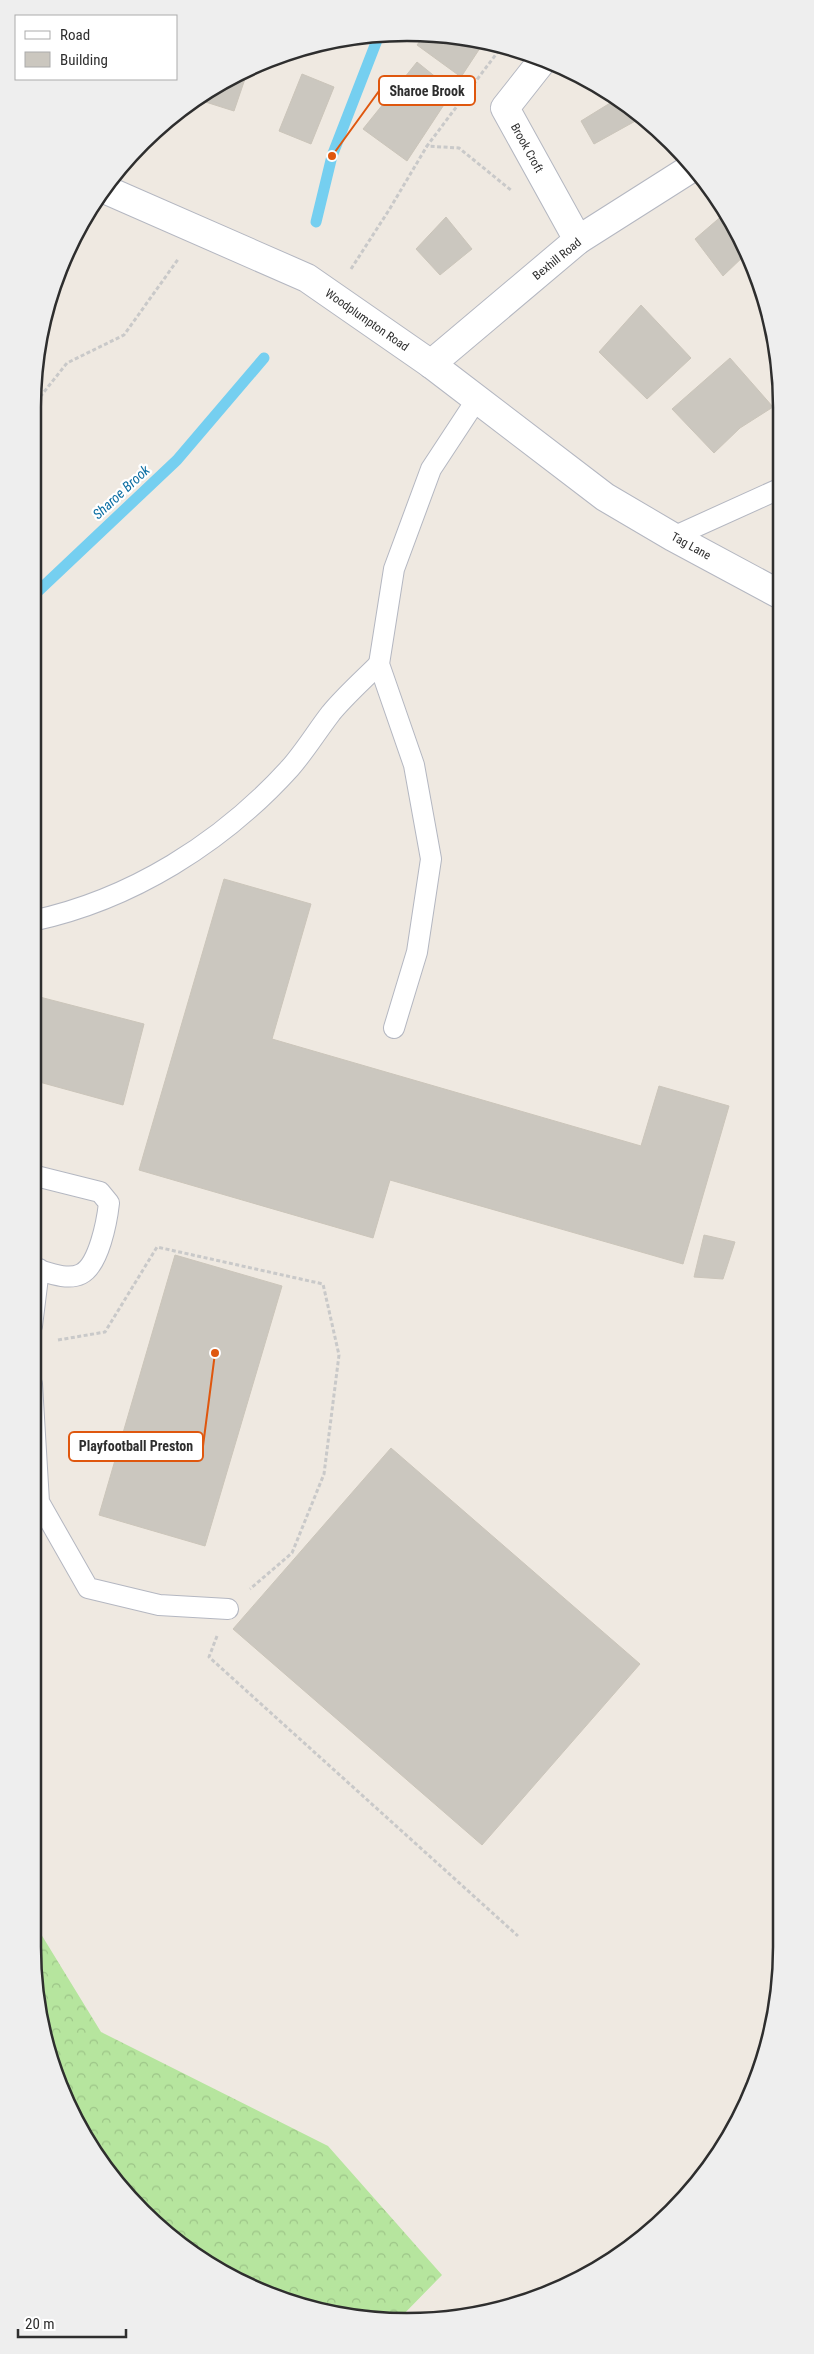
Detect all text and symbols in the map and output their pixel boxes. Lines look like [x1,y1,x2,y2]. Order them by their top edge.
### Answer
legend [15,15,178,80]
text: Road [60,26,90,44]
text: Building [60,51,108,69]
callout: Sharoe Brook [379,76,475,105]
text: Sharoe Brook [389,83,465,99]
street label: Brook Croft [508,121,546,175]
street label: Bexhill Road [530,235,584,283]
street label: Woodplumpton Road [323,286,411,354]
water label: Sharoe Brook [89,461,153,522]
street label: Tag Lane [669,529,713,563]
callout: Playfootball Preston [69,1432,203,1461]
text: Playfootball Preston [79,1438,193,1454]
scale bar [18,2306,125,2338]
text: 20 m [25,2315,55,2333]

